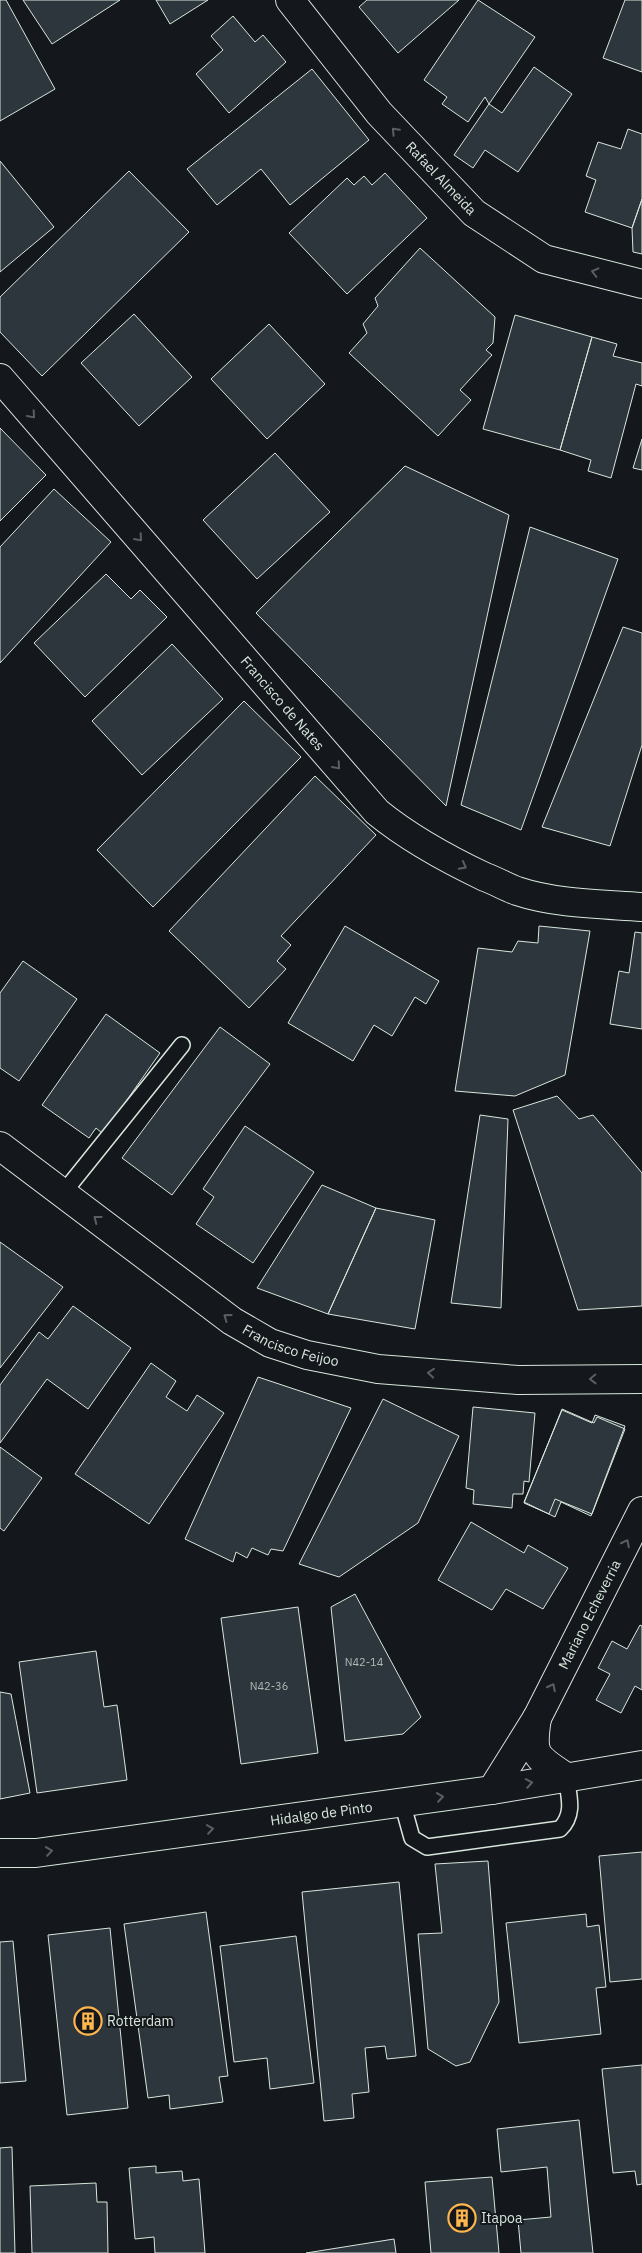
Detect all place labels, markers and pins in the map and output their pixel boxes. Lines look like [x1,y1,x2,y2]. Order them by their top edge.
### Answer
building icon: Rotterdam [73,2006,103,2036]
place label: Rotterdam [107,2012,174,2030]
building icon: Itapoa [447,2203,477,2233]
place label: Itapoa [481,2209,523,2227]

